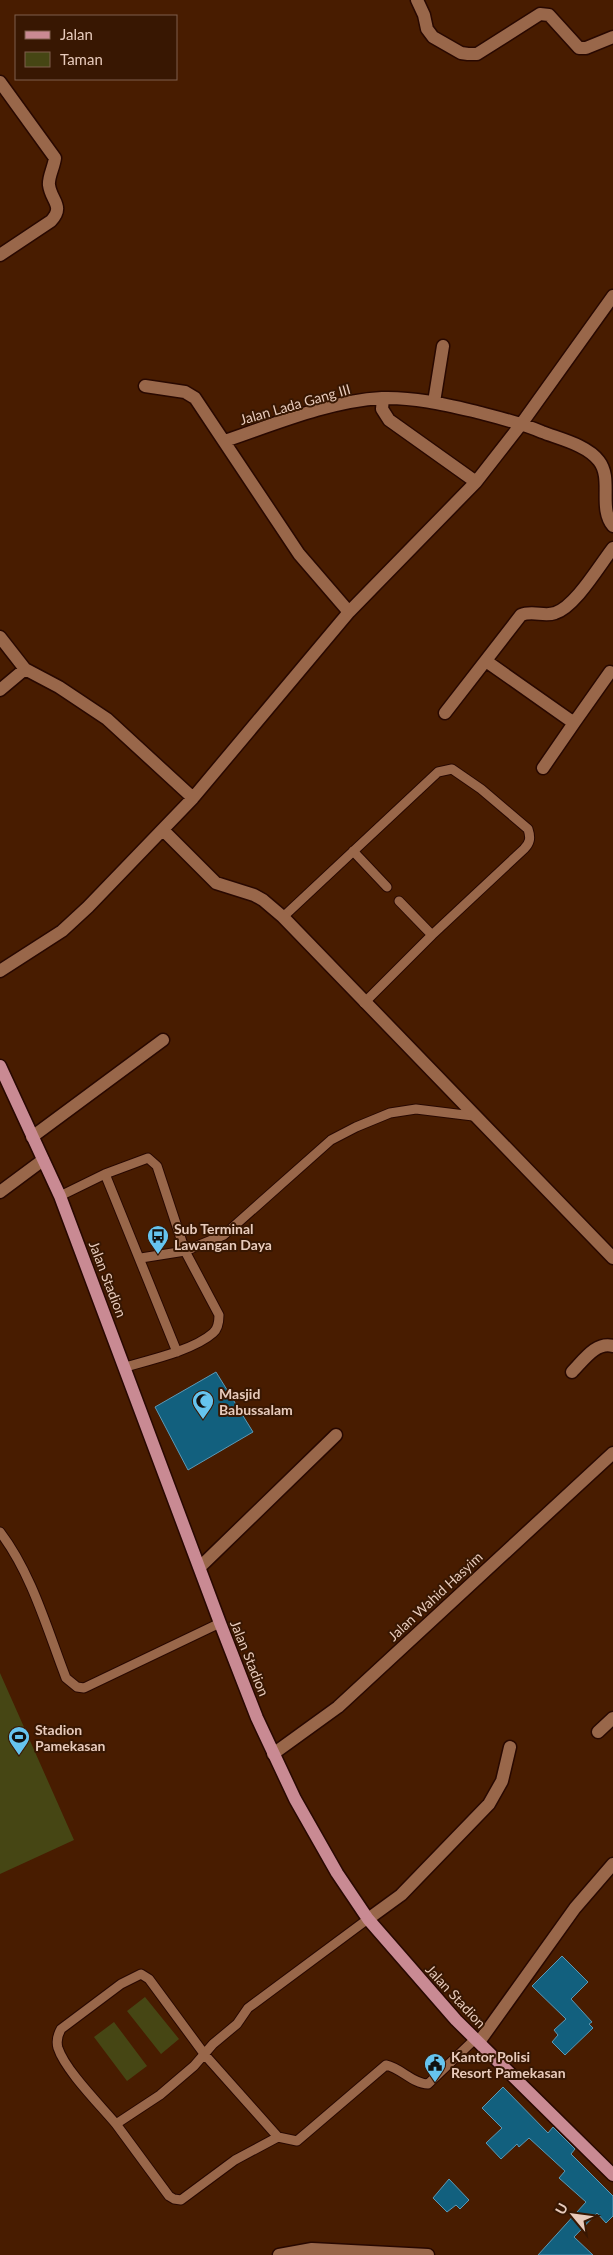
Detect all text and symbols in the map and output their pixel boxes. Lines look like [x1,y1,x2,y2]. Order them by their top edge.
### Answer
legend [15,15,178,80]
text: Jalan [60,25,93,43]
text: Taman [60,50,103,68]
street label: Jalan Lada Gang III [238,380,352,428]
place label: Sub Terminal Lawangan Daya [174,1220,272,1253]
bus stop icon: Sub Terminal Lawangan Daya [146,1224,170,1255]
street label: Jalan Stadion [86,1238,130,1320]
place label: Masjid Babussalam [219,1385,293,1418]
mosque icon: Masjid Babussalam [191,1389,215,1420]
street label: Jalan Wahid Hasyim [384,1548,486,1644]
street label: Jalan Stadion [227,1618,273,1698]
place label: Stadion Pamekasan [35,1721,106,1754]
sports icon: Stadion Pamekasan [7,1725,31,1756]
street label: Jalan Stadion [422,1961,490,2031]
place label: Kantor Polisi Resort Pamekasan [451,2048,566,2081]
public building icon: Kantor Polisi Resort Pamekasan [423,2052,447,2083]
north arrow [548,2190,598,2240]
text: U [551,2200,571,2217]

